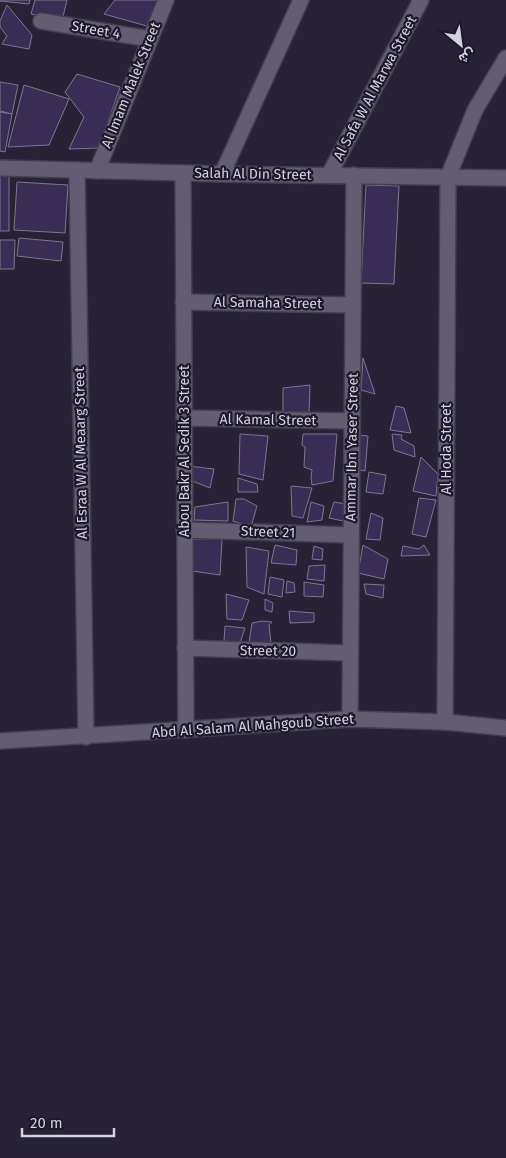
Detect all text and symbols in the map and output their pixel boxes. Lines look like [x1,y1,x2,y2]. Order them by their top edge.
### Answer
street label: Al Safa W Al Marwa Street [330,12,421,163]
street label: Street 4 [70,17,122,43]
street label: Al Imam Malek Street [98,19,164,150]
north arrow [436,20,486,70]
text: ش [455,44,479,68]
street label: Salah Al Din Street [194,164,313,184]
street label: Al Samaha Street [214,294,323,312]
street label: Abou Bakr Al Sedik 3 Street [176,364,193,537]
street label: Al Esraa W Al Meaarg Street [71,366,91,539]
street label: Ammar Ibn Yaser Street [342,372,362,521]
street label: Al Hoda Street [438,402,455,495]
street label: Al Kamal Street [219,411,318,429]
street label: Street 21 [241,523,295,541]
street label: Street 20 [240,642,297,660]
street label: Abd Al Salam Al Mahgoub Street [151,710,356,742]
scale bar [22,1106,115,1138]
text: 20 m [30,1114,63,1132]

